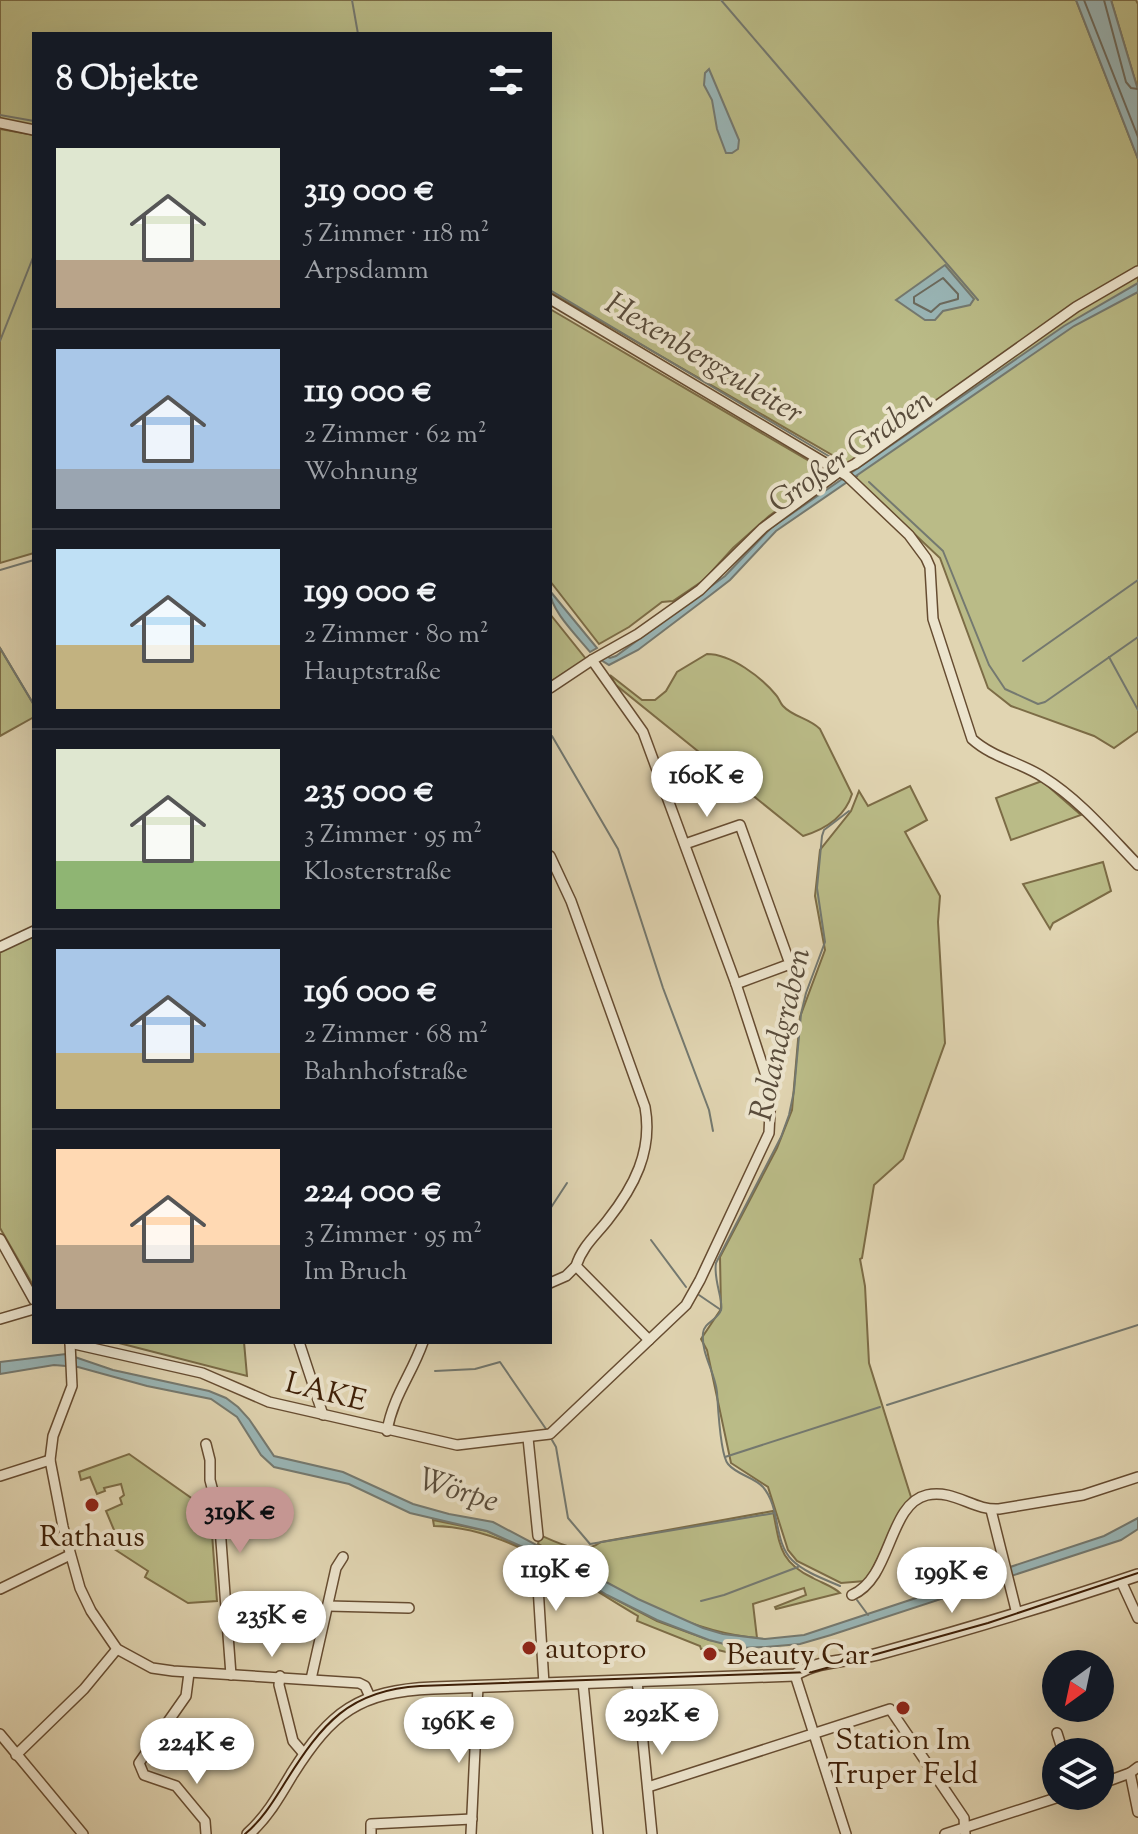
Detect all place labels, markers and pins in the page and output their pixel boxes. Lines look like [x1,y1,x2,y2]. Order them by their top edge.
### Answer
pin: 160K € [642,751,772,819]
pin: 319K € [175,1487,305,1555]
marker: Rathaus [83,1496,101,1514]
place label: Rathaus [39,1517,145,1560]
pin: 119K € [491,1545,621,1613]
pin: 199K € [887,1547,1017,1615]
pin: 235K € [207,1591,337,1659]
place label: autopro [545,1629,646,1672]
place label: Beauty Car [726,1635,870,1678]
marker: autopro [520,1639,538,1657]
marker: Beauty Car [701,1645,719,1663]
pin: 292K € [597,1689,727,1757]
pin: 196K € [394,1697,524,1765]
marker: Station Im Truper Feld [894,1699,912,1717]
pin: 224K € [132,1718,262,1786]
place label: Station Im Truper Feld [828,1720,978,1797]

